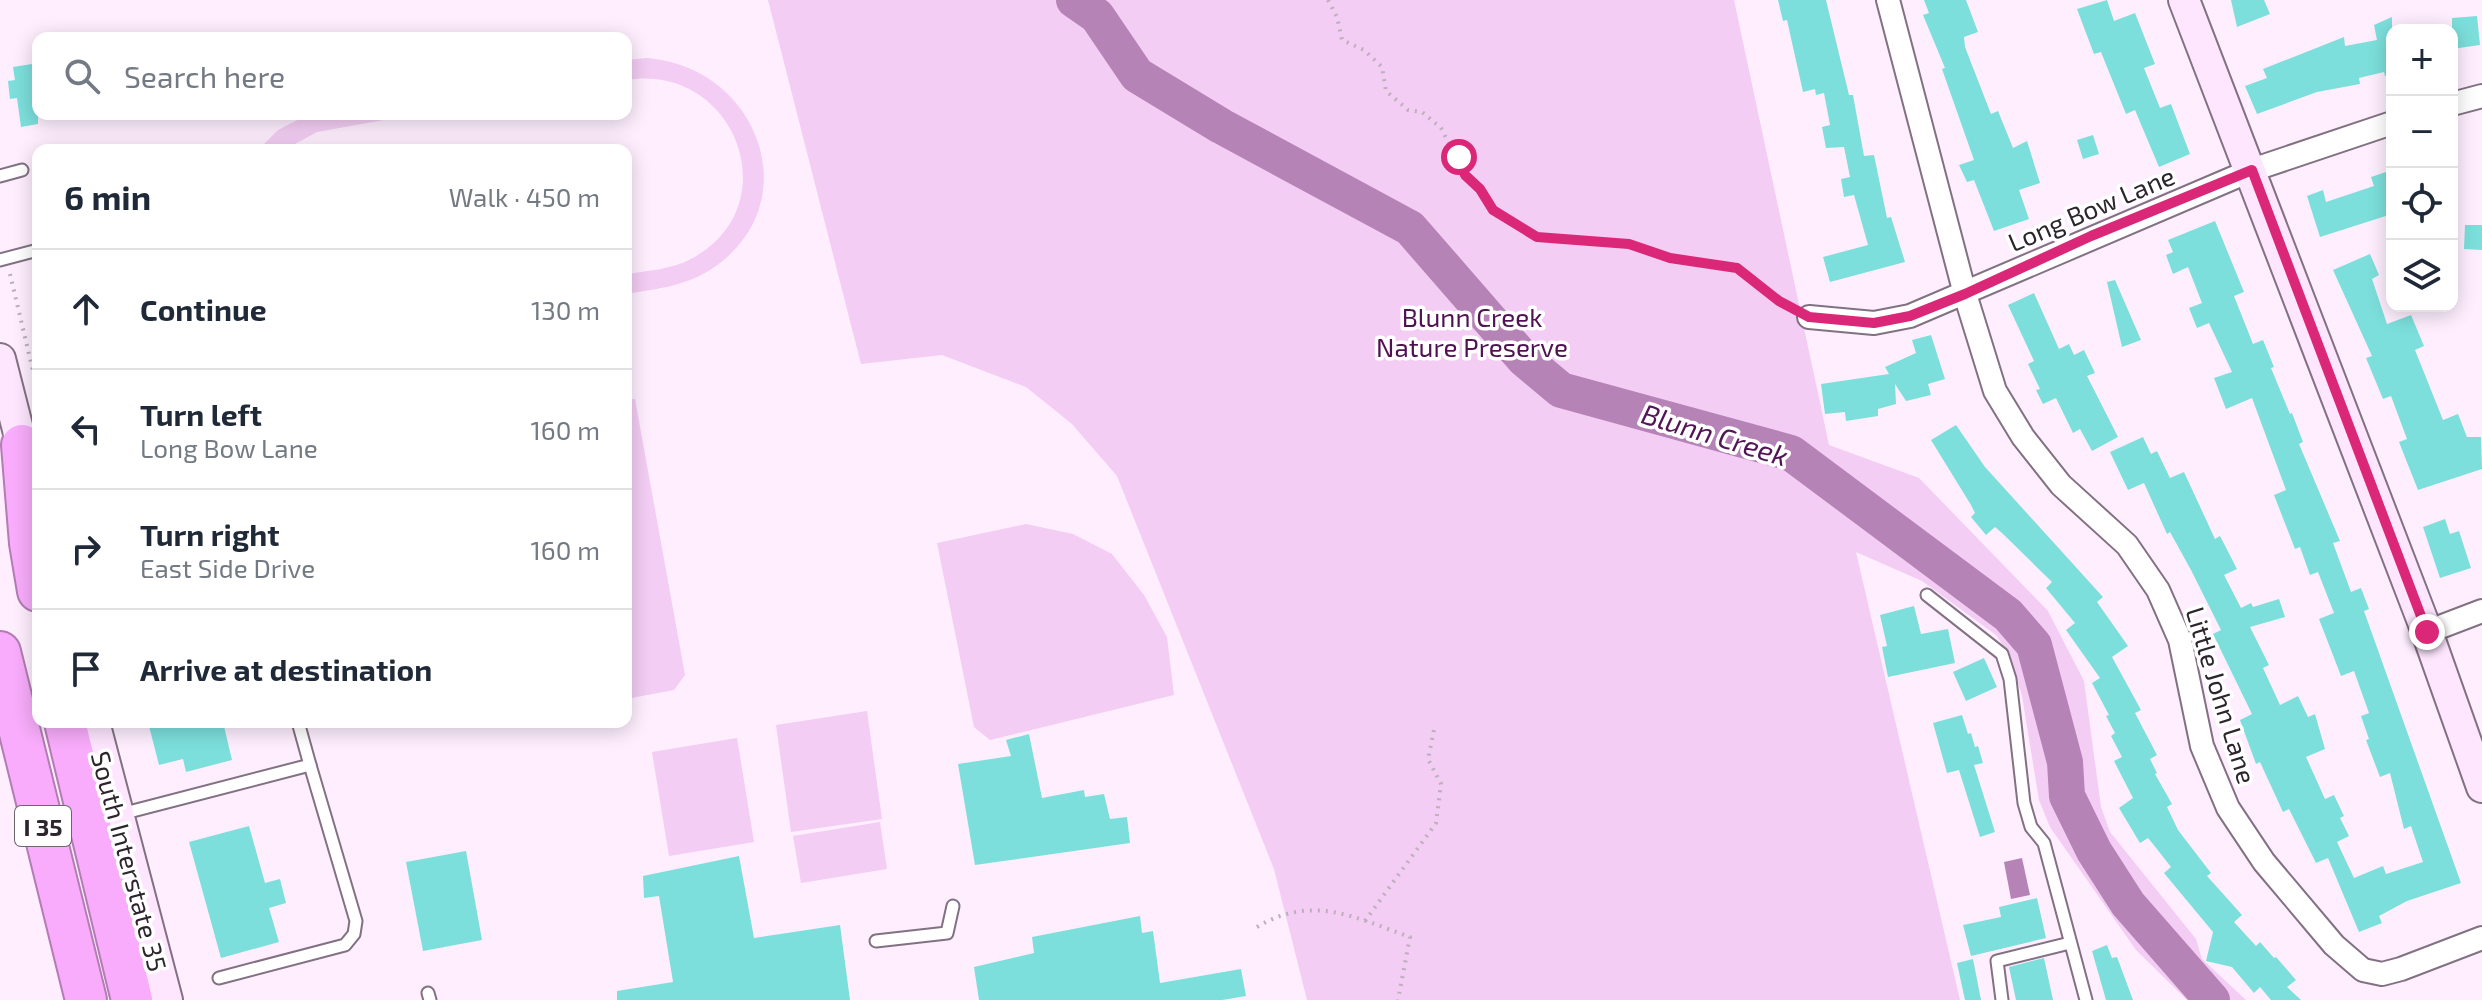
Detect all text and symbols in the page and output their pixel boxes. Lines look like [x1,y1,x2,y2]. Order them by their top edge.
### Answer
map controls [2386,24,2458,312]
button: + [2386,24,2458,96]
search box [32,32,632,120]
icon: search [60,54,104,98]
text: Search here [124,58,285,94]
button: − [2386,96,2458,168]
route start [1441,139,1477,175]
street label: Long Bow Lane [2003,159,2179,257]
button: locate [2386,168,2458,240]
text: 6 min [64,176,151,217]
text: Walk · 450 m [449,181,600,212]
button: layers [2386,240,2458,312]
icon: ahead [64,287,108,331]
text: Continue [140,291,267,327]
text: 130 m [531,294,600,325]
park label: Blunn Creek Nature Preserve [1376,301,1568,362]
text: Turn left [140,396,262,432]
water label: Blunn Creek [1638,396,1792,472]
icon: left [64,407,108,451]
text: 160 m [531,414,600,445]
text: Long Bow Lane [140,432,318,463]
text: Turn right [140,516,280,552]
icon: right [64,527,108,571]
text: 160 m [531,534,600,565]
text: East Side Drive [140,552,315,583]
street label: Little John Lane [2180,603,2264,787]
route end [2409,614,2445,650]
icon: arrive [64,647,108,691]
text: Arrive at destination [140,651,432,687]
street label: South Interstate 35 [86,748,174,974]
road number: I 35 [15,806,71,846]

